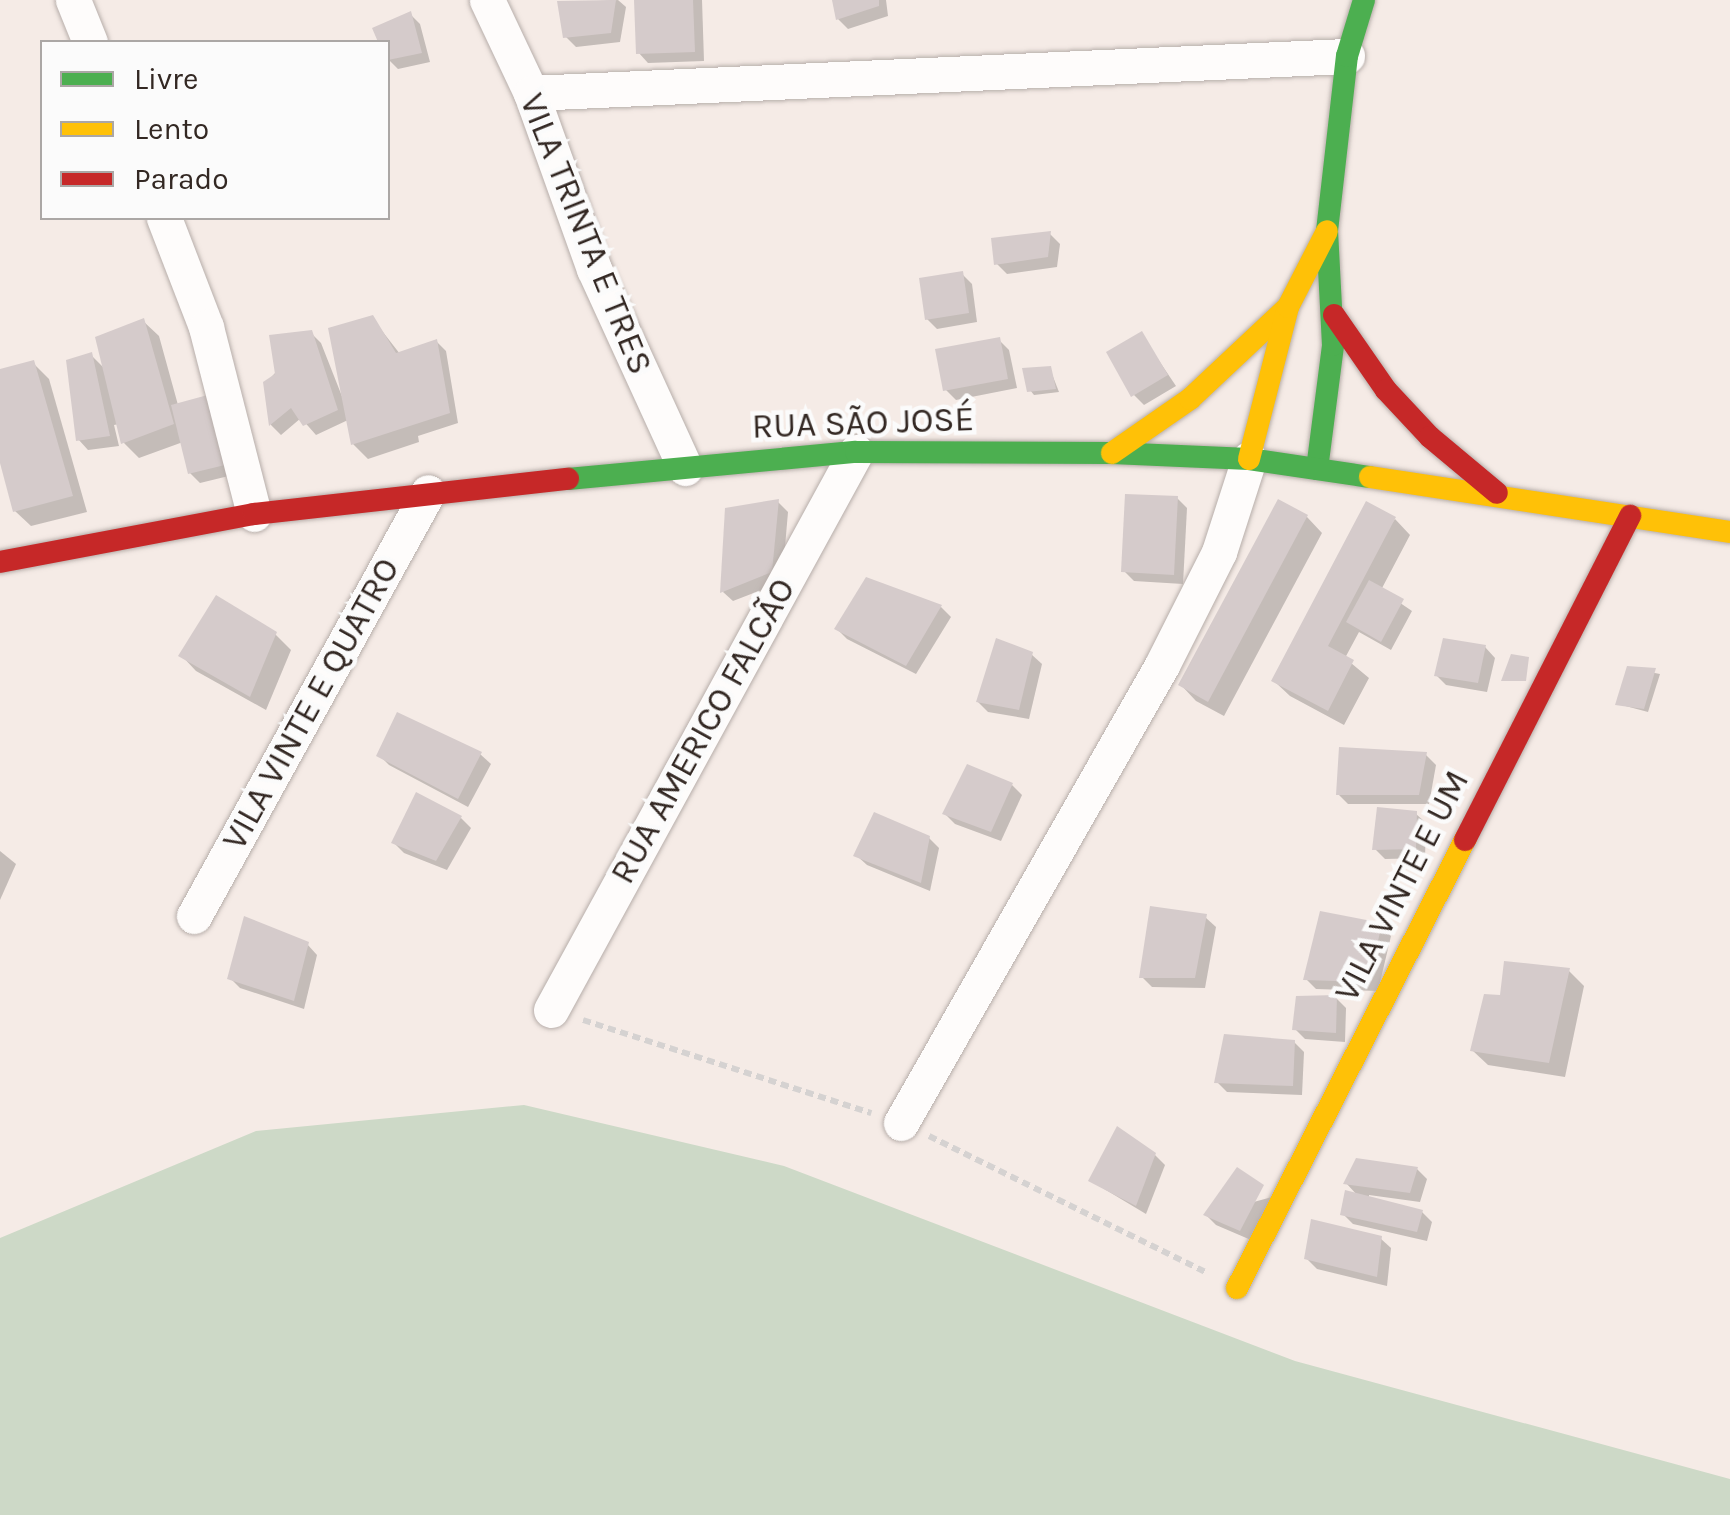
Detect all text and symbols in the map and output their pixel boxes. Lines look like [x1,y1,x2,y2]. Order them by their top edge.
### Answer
legend [40,40,390,220]
text: Livre [134,61,198,97]
street label: VILA TRINTA E TRES [510,87,662,381]
text: Lento [134,111,209,147]
text: Parado [134,161,229,197]
street label: RUA SÃO JOSÉ [751,398,975,448]
street label: VILA VINTE E QUATRO [213,551,409,857]
street label: RUA AMERICO FALCÃO [602,571,804,891]
street label: VILA VINTE E UM [1326,763,1478,1009]

